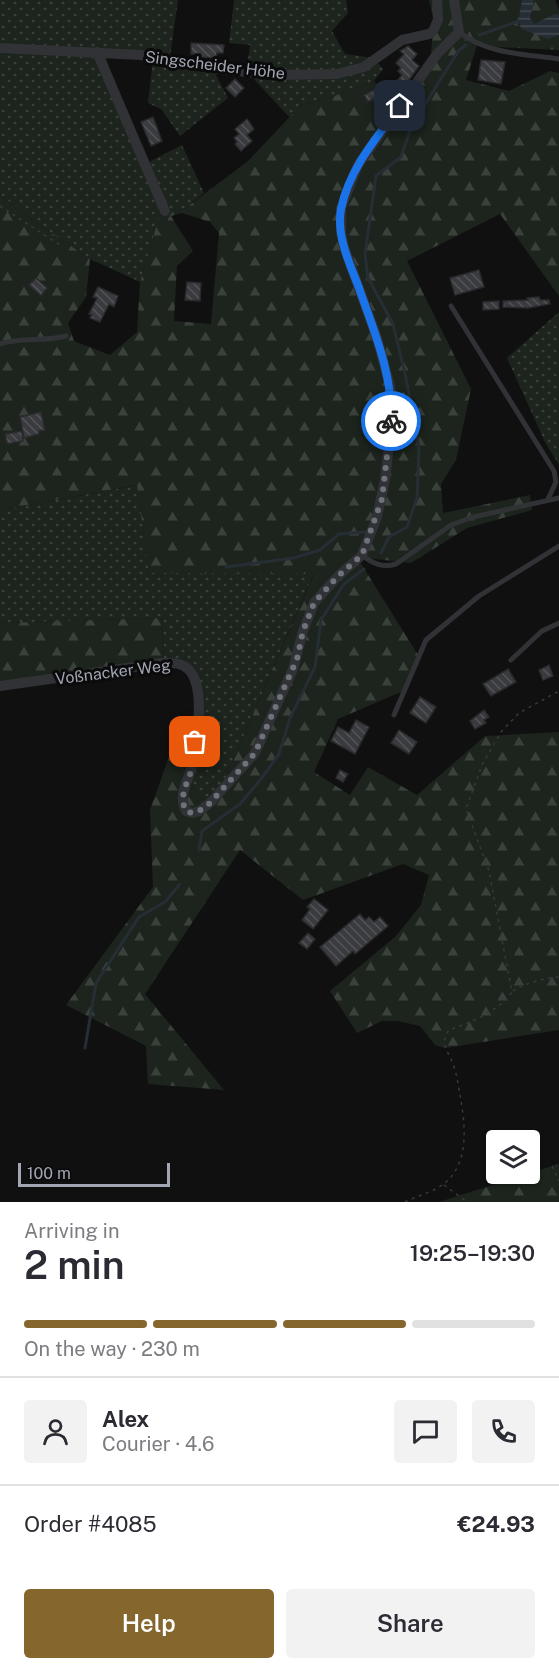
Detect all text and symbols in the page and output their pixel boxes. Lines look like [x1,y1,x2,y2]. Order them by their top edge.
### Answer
street label: Singscheider Höhe [144,47,286,83]
pin [374,80,425,131]
icon: home [383,89,416,122]
courier [361,391,421,451]
icon: bike [375,405,408,438]
street label: Voßnacker Weg [54,655,172,689]
pin [169,716,220,767]
icon: bag [178,725,211,758]
map controls [486,1130,540,1184]
button: layers [486,1130,540,1184]
scale bar [18,1160,170,1188]
text: 100 m [27,1164,71,1183]
text: Arriving in [24,1219,119,1243]
text: 19:25–19:30 [410,1240,535,1266]
text: 2 min [24,1242,125,1288]
text: On the way · 230 m [24,1337,200,1361]
button: person [24,1400,87,1463]
button: chat [394,1400,457,1463]
button: phone [472,1400,535,1463]
text: Alex [102,1406,149,1432]
text: Courier · 4.6 [102,1432,214,1456]
text: Order #4085 [24,1511,157,1537]
text: €24.93 [457,1511,535,1537]
button: Help [24,1589,274,1658]
button: Share [286,1589,535,1658]

